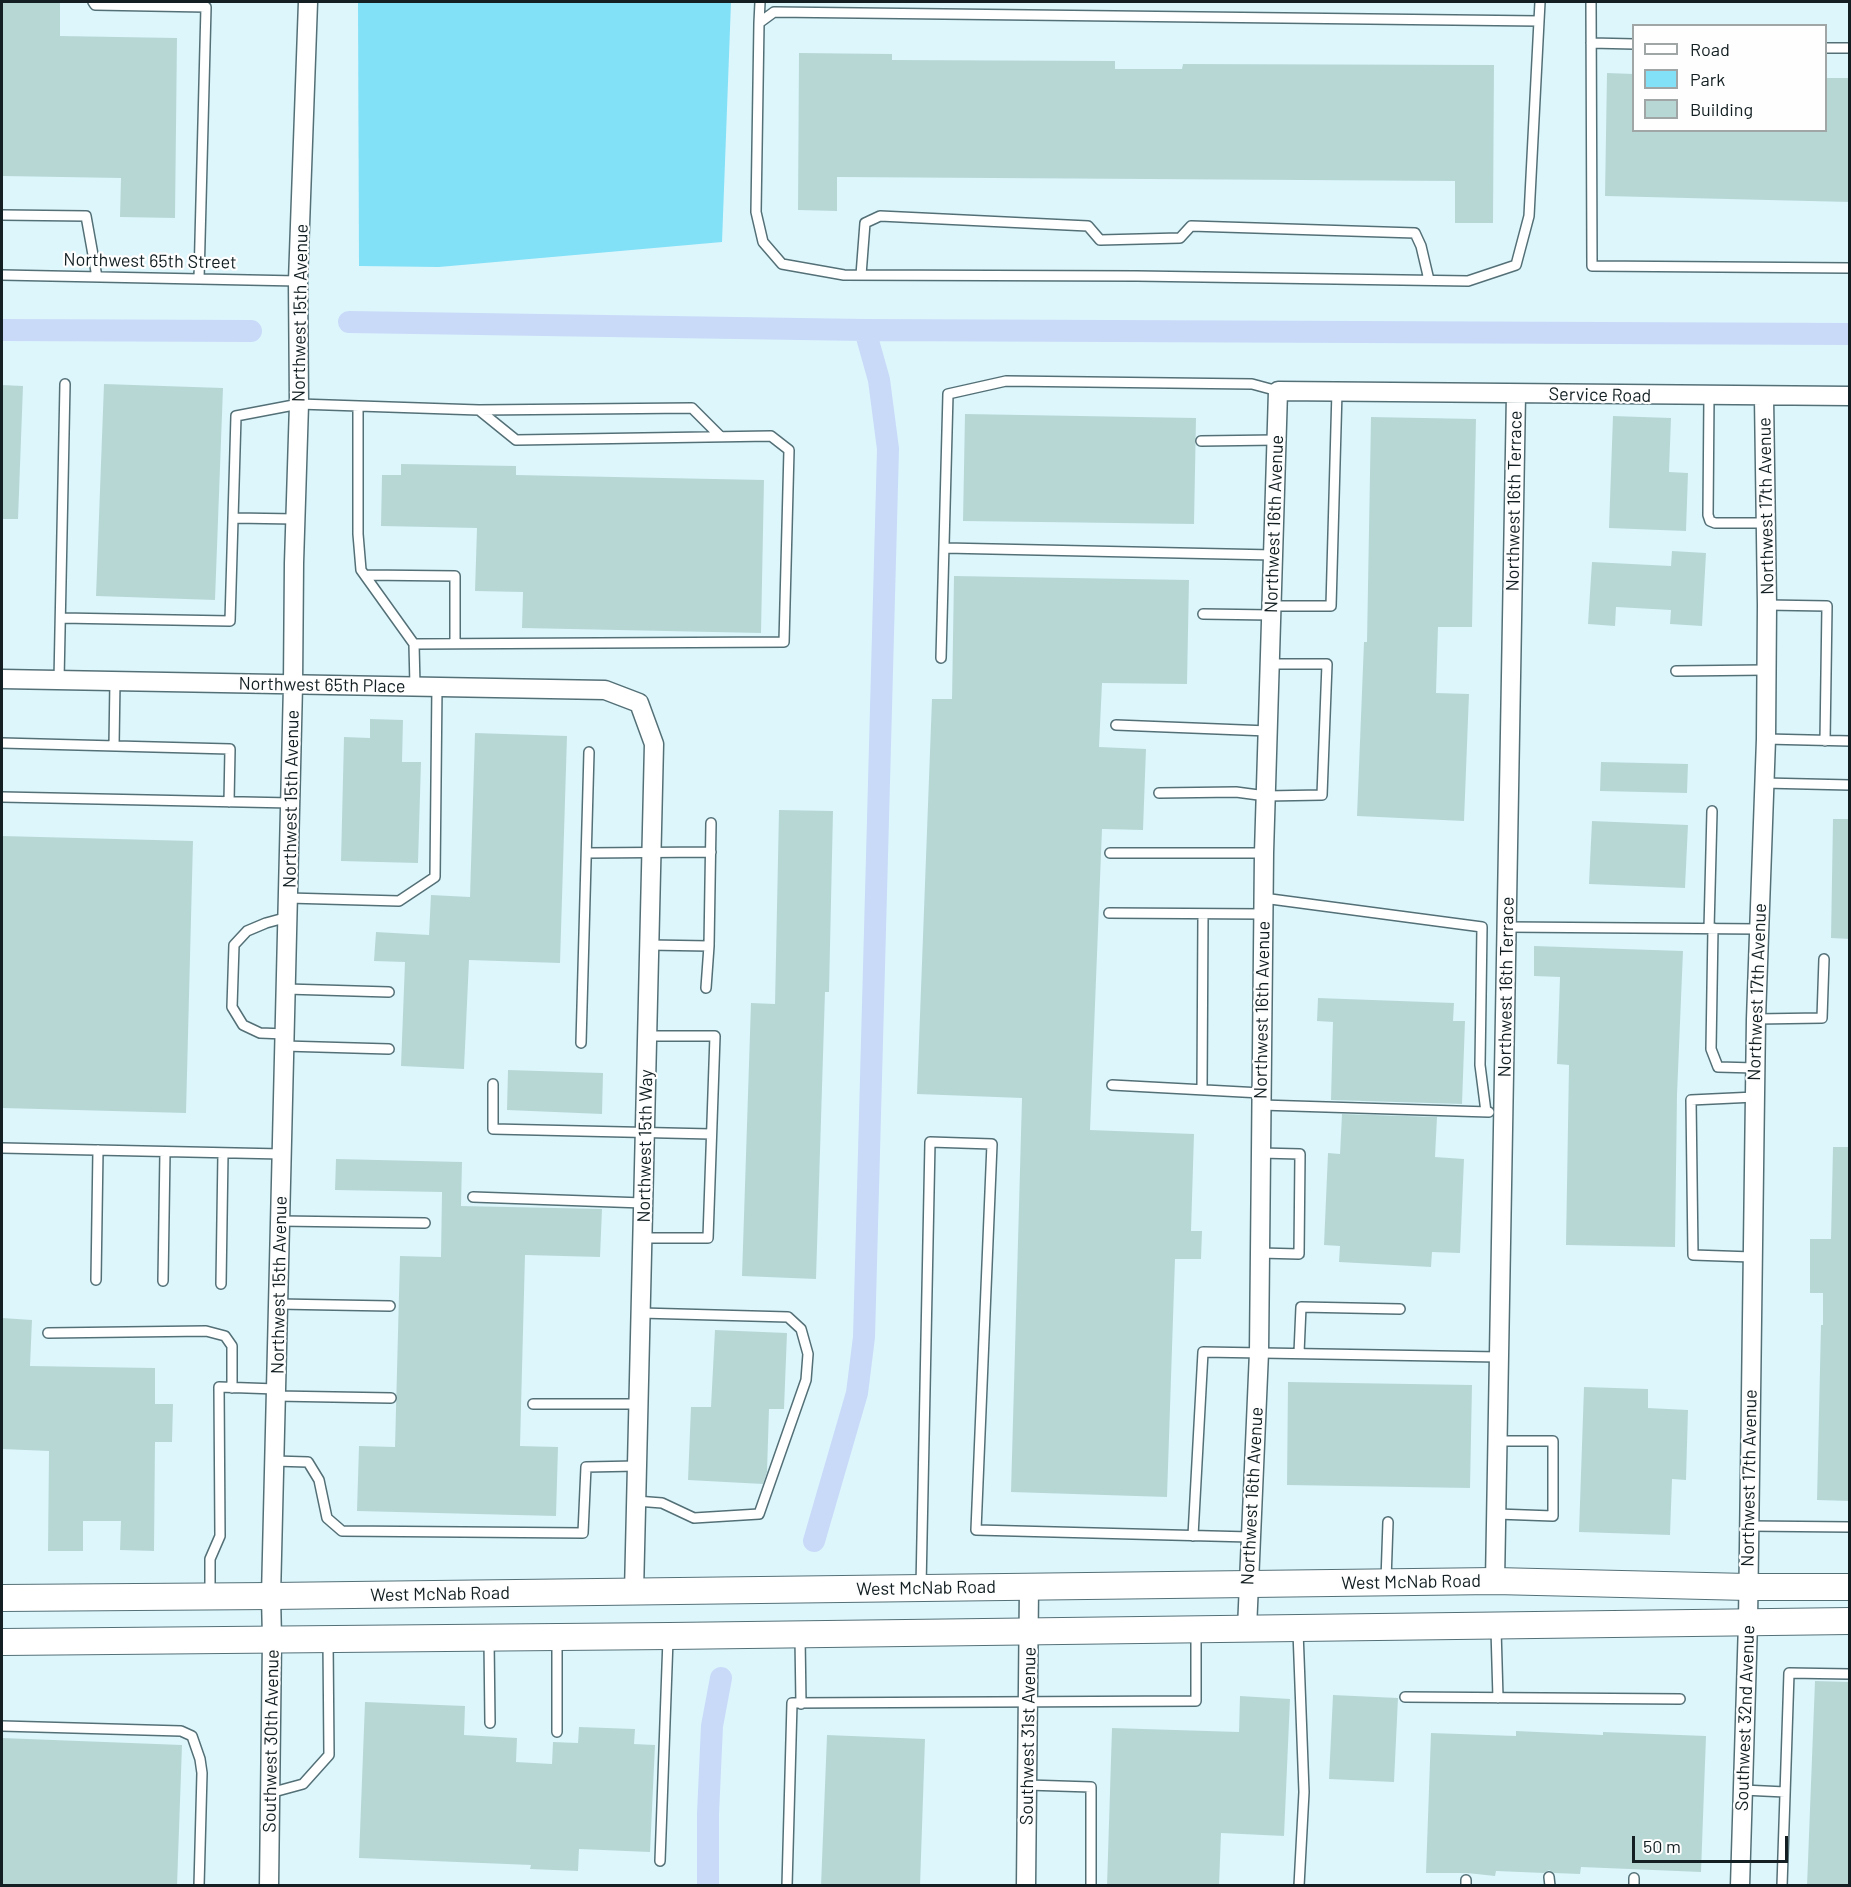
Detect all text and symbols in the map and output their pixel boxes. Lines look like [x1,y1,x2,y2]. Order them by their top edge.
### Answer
legend [1632,24,1827,132]
text: Road [1690,38,1730,60]
text: Park [1690,68,1725,90]
text: Building [1690,98,1753,120]
street label: Northwest 15th Avenue [288,224,312,402]
street label: Northwest 65th Street [63,249,237,273]
street label: Service Road [1549,383,1651,407]
street label: Northwest 16th Terrace [1502,410,1526,592]
street label: Northwest 17th Avenue [1754,417,1778,595]
street label: Northwest 16th Avenue [1260,434,1288,614]
street label: Northwest 65th Place [238,673,406,697]
street label: Northwest 15th Avenue [279,710,303,888]
street label: Northwest 16th Terrace [1494,896,1518,1078]
street label: Northwest 17th Avenue [1743,903,1771,1081]
street label: Northwest 16th Avenue [1250,921,1274,1099]
street label: Northwest 15th Way [633,1069,657,1223]
street label: Northwest 15th Avenue [267,1196,291,1374]
street label: Northwest 17th Avenue [1737,1389,1761,1567]
street label: Northwest 16th Avenue [1237,1406,1267,1586]
street label: West McNab Road [1341,1570,1481,1594]
street label: West McNab Road [856,1576,996,1600]
street label: West McNab Road [370,1582,510,1606]
street label: Southwest 32nd Avenue [1731,1625,1759,1811]
street label: Southwest 31st Avenue [1016,1647,1040,1825]
street label: Southwest 30th Avenue [259,1649,283,1833]
scale bar [1635,1824,1791,1862]
text: 50 m [1643,1835,1681,1857]

